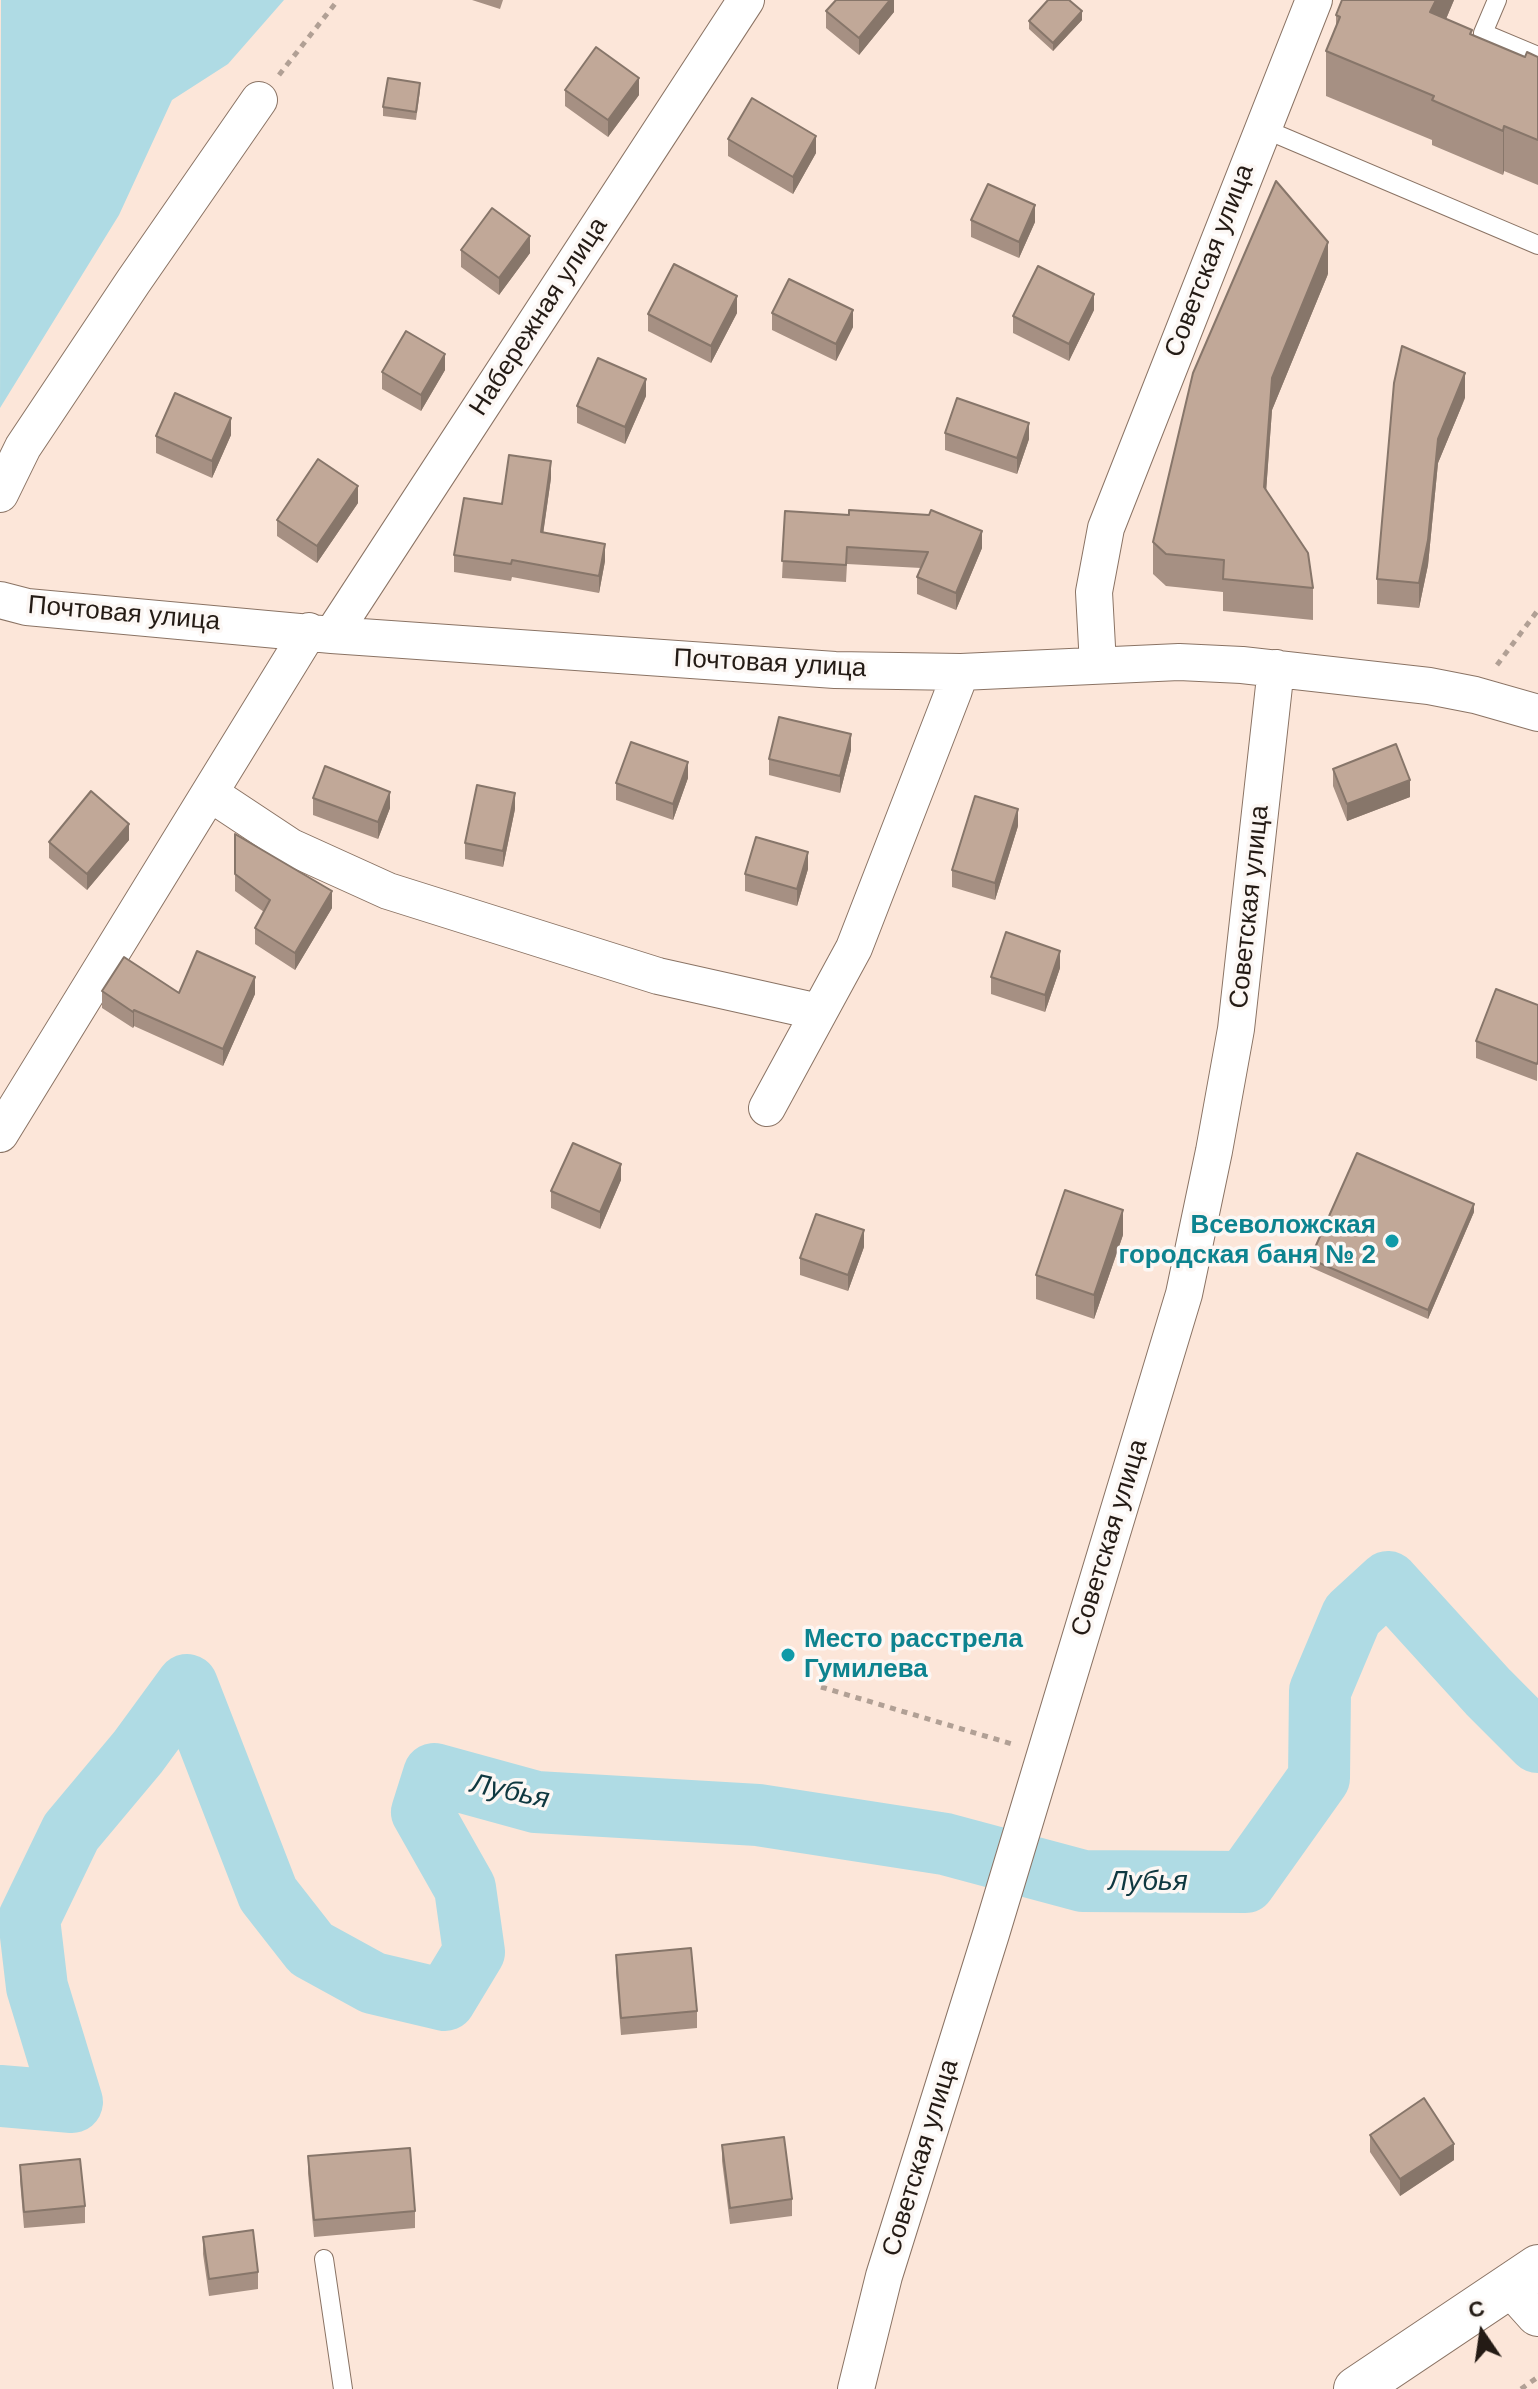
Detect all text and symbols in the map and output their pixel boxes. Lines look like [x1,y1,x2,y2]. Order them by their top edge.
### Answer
street label: Советская улица [1159,160,1261,362]
street label: Набережная улица [463,212,615,422]
street label: Почтовая улица [27,590,221,638]
street label: Почтовая улица [673,643,867,685]
street label: Советская улица [1224,804,1276,1010]
place label: Всеволожская городская баня № 2 [1118,1210,1376,1272]
marker: Всеволожская городская баня № 2 [1383,1232,1401,1250]
street label: Советская улица [1065,1436,1155,1640]
place label: Место расстрела Гумилева [804,1624,1023,1686]
marker: Место расстрела Гумилева [779,1646,797,1664]
water label: Лубья [468,1767,552,1817]
water label: Лубья [1108,1865,1188,1899]
street label: Советская улица [876,2056,966,2260]
north arrow [1442,2293,1522,2373]
text: С [1466,2295,1487,2323]

